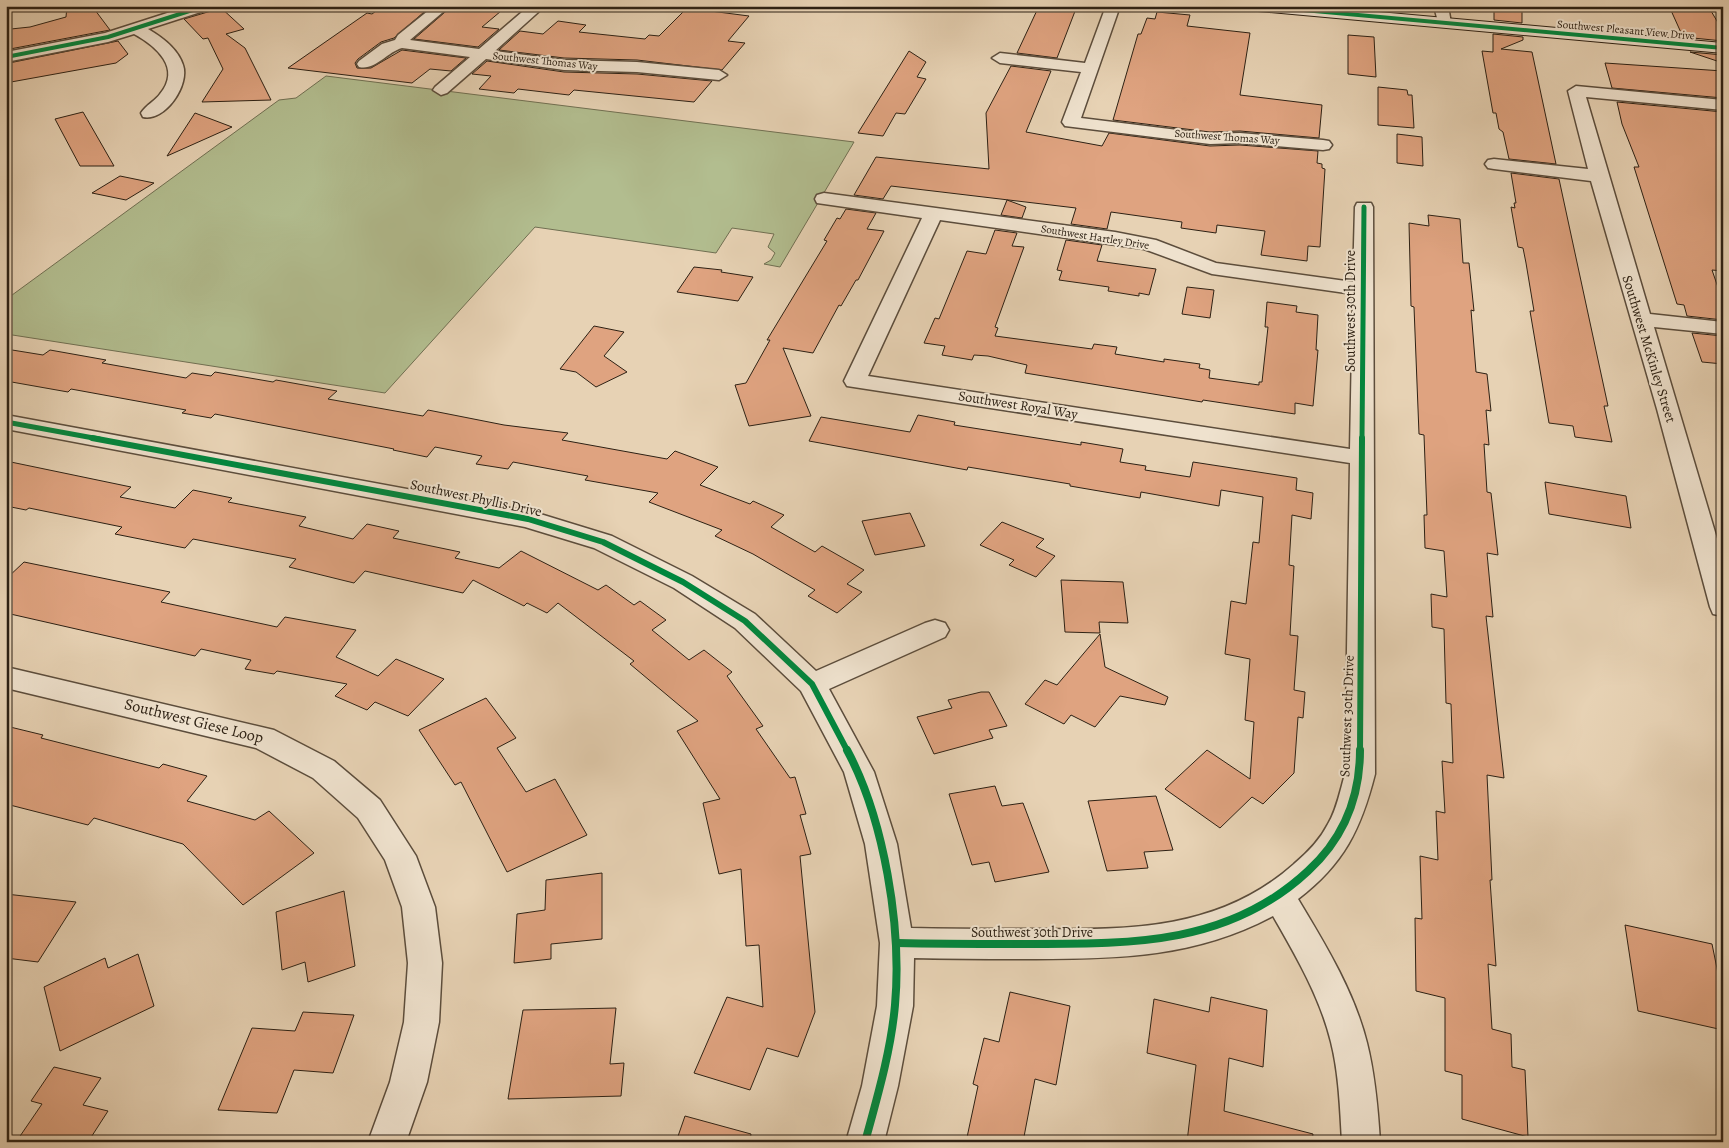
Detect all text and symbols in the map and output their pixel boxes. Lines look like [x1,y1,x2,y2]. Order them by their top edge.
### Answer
street label: Southwest Pleasant View Drive [1557,17,1696,43]
street label: Southwest Thomas Way [492,48,598,74]
street label: Southwest Thomas Way [1174,126,1280,148]
street label: Southwest Hartley Drive [1040,221,1150,253]
street label: Southwest 30th Drive [1341,250,1360,372]
street label: Southwest McKinley Street [1618,273,1681,425]
street label: Southwest Royal Way [957,386,1080,424]
street label: Southwest Phyllis Drive [408,475,544,521]
street label: Southwest 30th Drive [1335,655,1359,777]
street label: Southwest Giese Loop [122,693,266,749]
street label: Southwest 30th Drive [971,923,1093,942]

